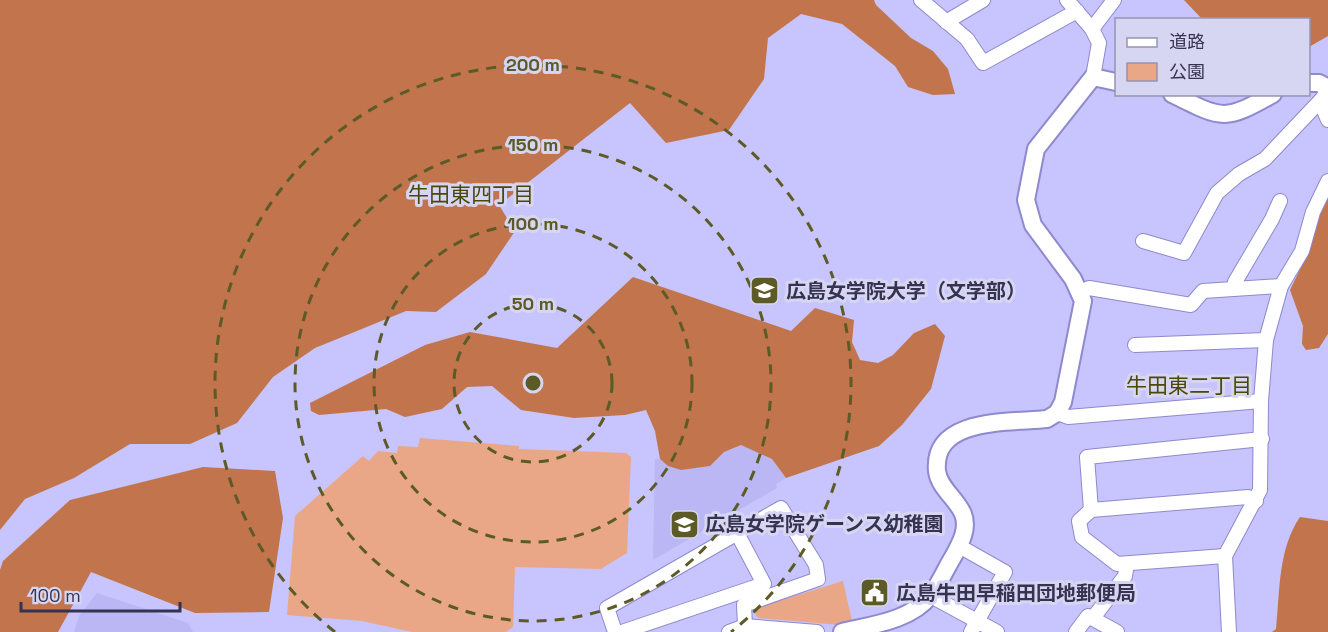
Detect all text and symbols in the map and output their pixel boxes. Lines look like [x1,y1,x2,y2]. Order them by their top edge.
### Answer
legend [1115,18,1310,96]
text: 道路 [1169,30,1205,53]
text: 200 m [506,53,560,76]
text: 公園 [1169,60,1205,83]
text: 150 m [508,133,558,156]
district label: 牛田東四丁目 [408,181,534,208]
text: 100 m [507,212,559,235]
school or university icon: 広島女学院大学（文学部） [749,275,781,307]
place label: 広島女学院大学（文学部） [786,278,1026,304]
text: 50 m [512,292,554,315]
district label: 牛田東二丁目 [1126,372,1252,399]
centre of rings [523,373,543,393]
school or university icon: 広島女学院ゲーンス幼稚園 [668,508,700,540]
place label: 広島女学院ゲーンス幼稚園 [705,511,944,537]
scale bar [21,575,180,613]
public building icon: 広島牛田早稲田団地郵便局 [859,577,891,609]
place label: 広島牛田早稲田団地郵便局 [896,580,1136,606]
text: 100 m [30,584,81,607]

